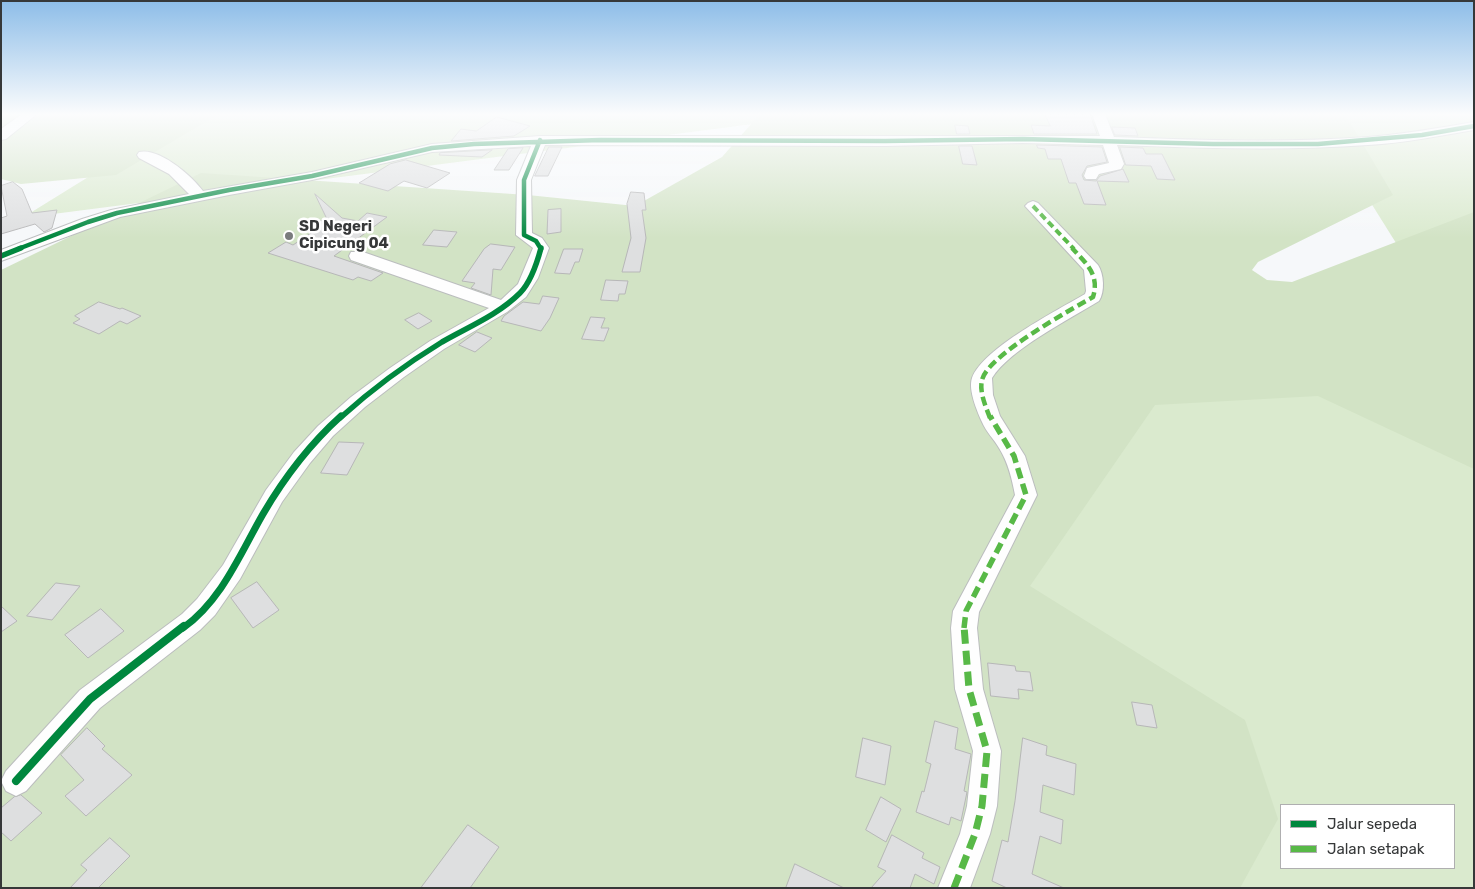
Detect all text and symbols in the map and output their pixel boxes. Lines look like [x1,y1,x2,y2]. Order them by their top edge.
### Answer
place label: SD Negeri Cipicung 04 [299,218,389,253]
marker: SD Negeri Cipicung 04 [283,230,295,242]
legend [1280,804,1455,869]
text: Jalur sepeda [1327,815,1417,833]
text: Jalan setapak [1327,840,1425,858]

